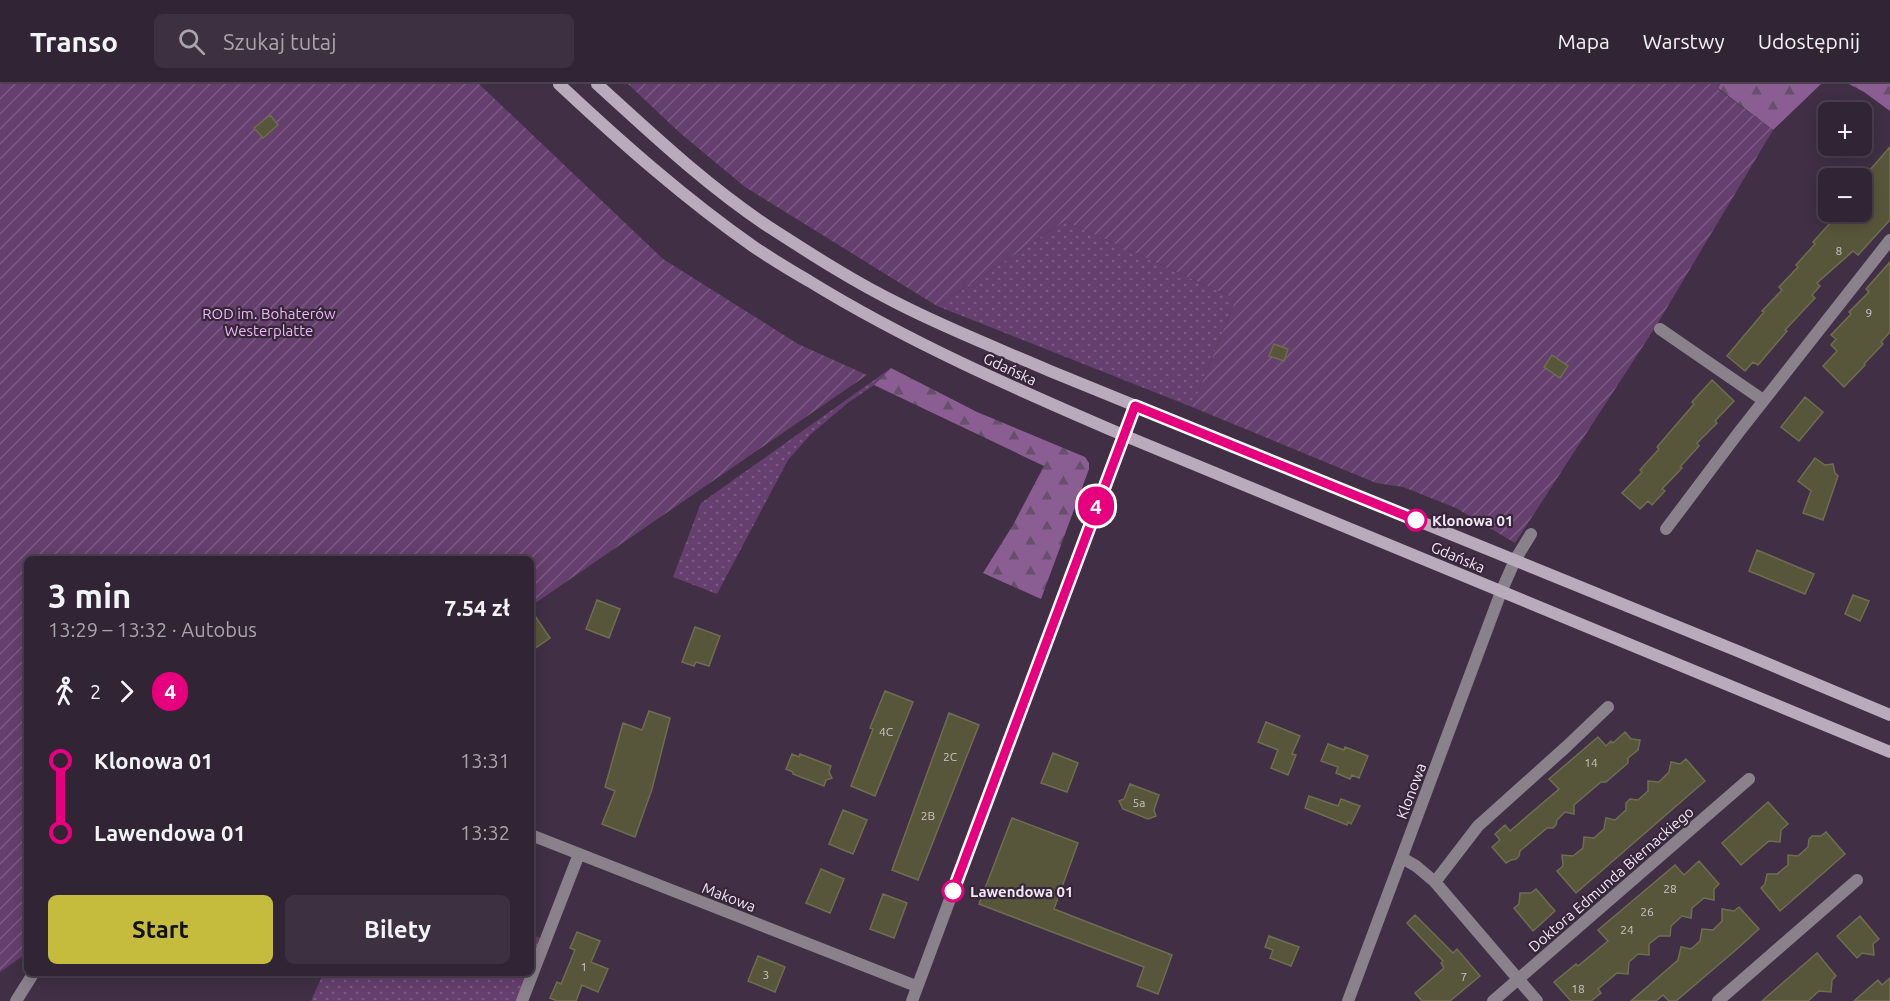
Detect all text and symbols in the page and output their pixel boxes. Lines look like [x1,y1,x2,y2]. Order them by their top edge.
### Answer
search box [154,14,574,68]
icon: search [175,25,208,58]
text: Transo [30,26,118,57]
text: Szukaj tutaj [223,29,337,54]
text: Mapa [1558,29,1610,53]
text: Warstwy [1643,29,1725,53]
text: Udostępnij [1758,29,1860,53]
map controls [1818,102,1872,222]
button: + [1818,102,1872,156]
button: − [1818,168,1872,222]
house number: 8 [1836,244,1843,257]
park label: ROD im. Bohaterów Westerplatte [202,305,336,339]
house number: 9 [1866,306,1872,319]
street label: Gdańska [981,349,1039,389]
line badge: 4 [1076,486,1116,526]
text: 4 [1090,494,1102,518]
marker: Klonowa 01 [1405,509,1427,531]
place label: Klonowa 01 [1432,512,1513,529]
street label: Gdańska [1429,538,1487,576]
text: 3 min [48,577,131,614]
text: 7.54 zł [444,595,510,620]
text: 13:29 – 13:32 · Autobus [48,618,257,641]
icon: walk [48,675,81,708]
icon: forward [110,675,143,708]
text: 4 [164,679,176,703]
text: 2 [90,680,101,703]
house number: 4C [879,725,894,738]
text: Klonowa 01 [94,748,213,773]
text: 13:31 [460,749,510,772]
house number: 2C [943,750,958,763]
house number: 14 [1584,756,1598,769]
street label: Klonowa [1393,761,1429,821]
house number: 5a [1133,796,1145,809]
street label: Doktora Edmunda Biernackiego [1525,803,1697,955]
house number: 2B [921,809,935,822]
text: Lawendowa 01 [94,820,246,845]
text: 13:32 [460,821,510,844]
street label: Makowa [700,879,758,915]
marker: Lawendowa 01 [942,880,964,902]
house number: 28 [1663,882,1677,895]
place label: Lawendowa 01 [970,883,1074,900]
button: Start [48,895,273,964]
button: Bilety [285,895,510,964]
house number: 26 [1640,905,1654,918]
house number: 24 [1620,923,1634,936]
house number: 1 [581,960,587,973]
house number: 3 [763,968,769,981]
house number: 7 [1461,970,1467,983]
house number: 18 [1571,982,1585,995]

